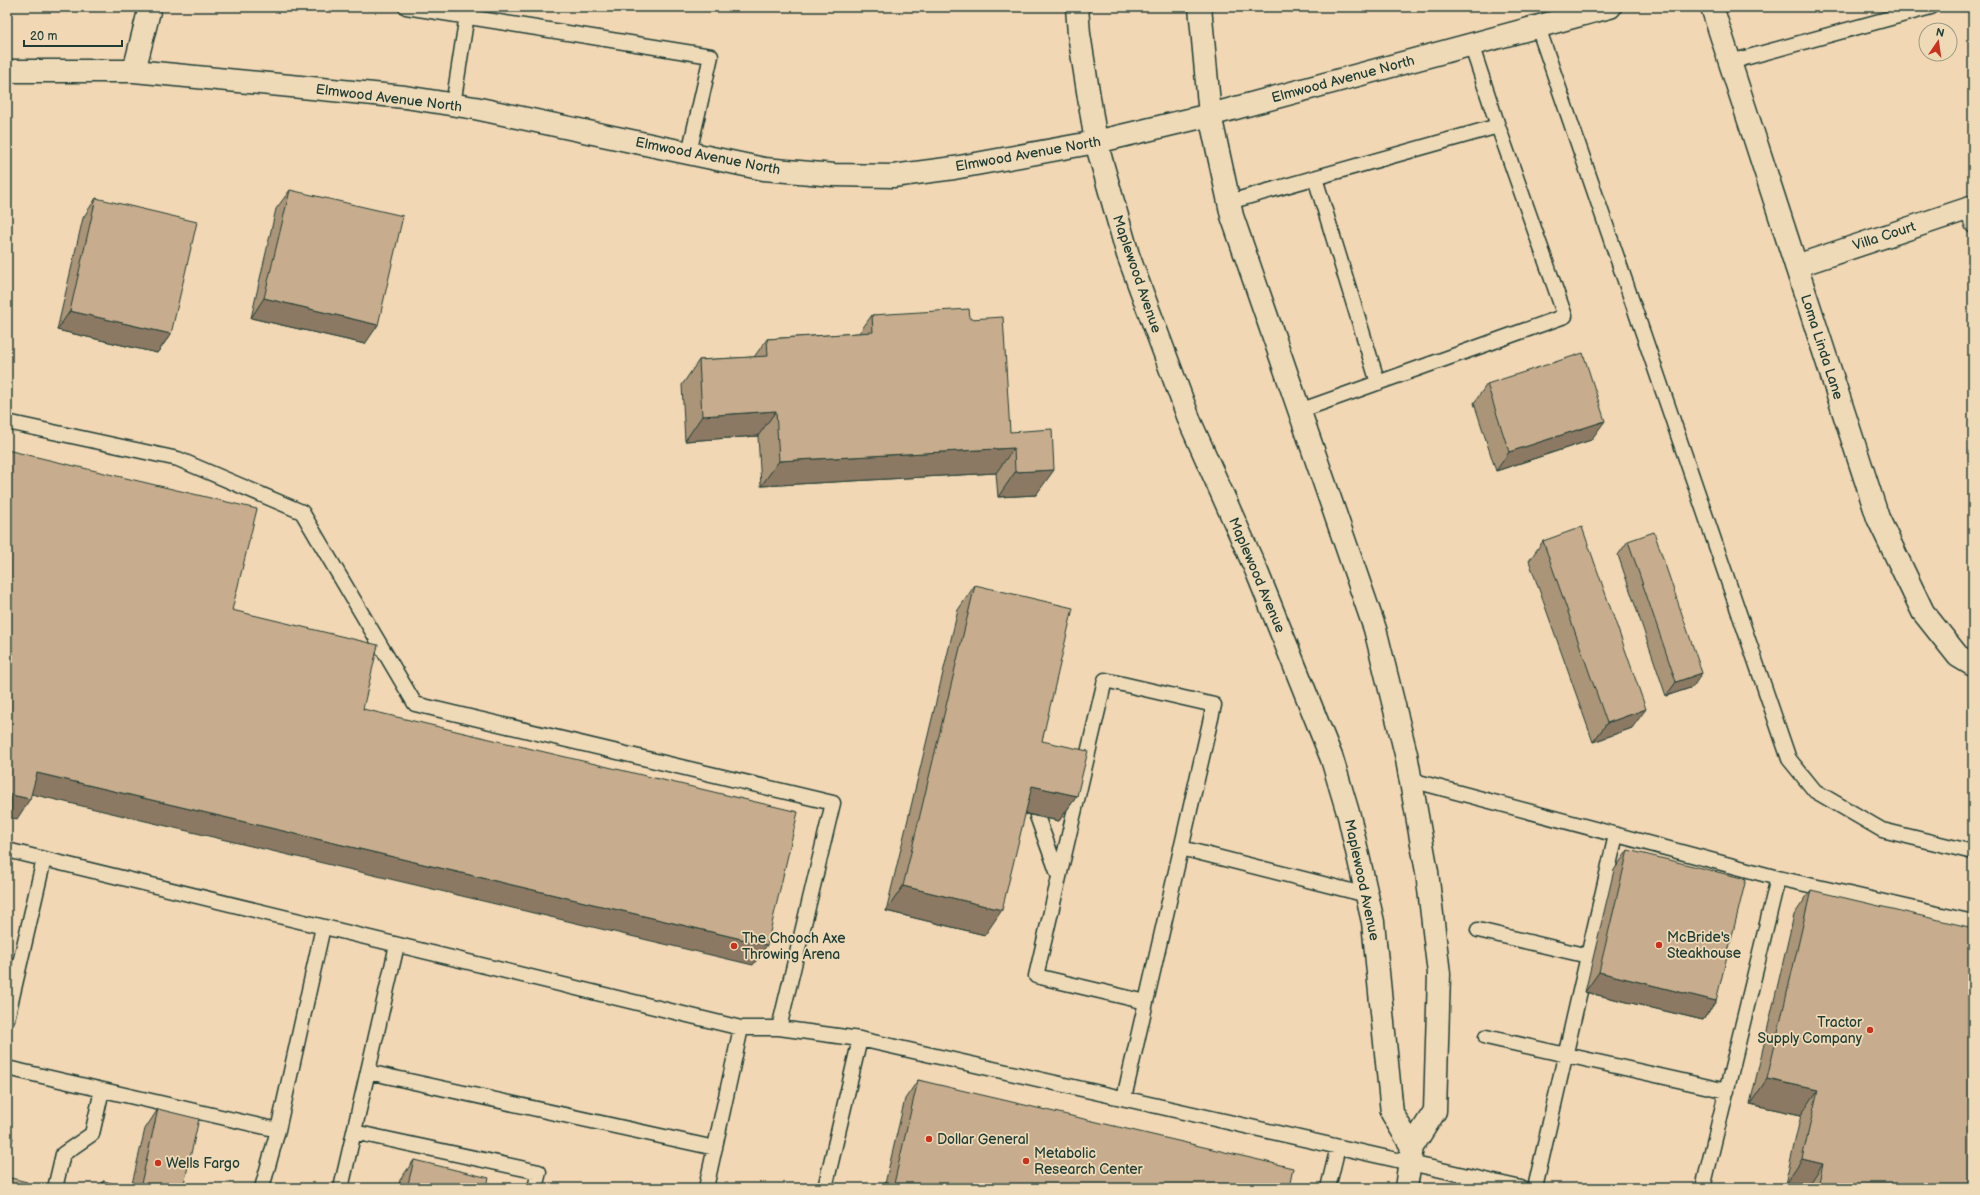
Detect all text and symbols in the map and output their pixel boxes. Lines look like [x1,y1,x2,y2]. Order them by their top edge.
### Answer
scale bar [24,22,122,48]
north arrow [1918,22,1958,62]
text: N [1935,25,1946,40]
text: 20 m [30,29,57,44]
street label: Elmwood Avenue North [1270,52,1417,106]
street label: Elmwood Avenue North [315,81,463,115]
street label: Elmwood Avenue North [954,133,1102,175]
street label: Elmwood Avenue North [634,134,782,178]
street label: Maplewood Avenue [1109,213,1165,335]
street label: Villa Court [1851,218,1918,254]
street label: Loma Linda Lane [1797,292,1847,402]
street label: Maplewood Avenue [1225,515,1289,635]
street label: Maplewood Avenue [1341,818,1383,942]
place label: McBride's Steakhouse [1667,929,1741,962]
place label: The Chooch Axe Throwing Arena [742,930,845,963]
marker: McBride's Steakhouse [1654,940,1664,950]
marker: The Chooch Axe Throwing Arena [729,941,739,951]
place label: Tractor Supply Company [1757,1014,1863,1047]
marker: Tractor Supply Company [1865,1025,1875,1035]
place label: Dollar General [937,1131,1029,1148]
marker: Dollar General [924,1134,934,1144]
place label: Metabolic Research Center [1034,1145,1143,1178]
place label: Wells Fargo [166,1155,240,1172]
marker: Metabolic Research Center [1021,1156,1031,1166]
marker: Wells Fargo [153,1158,163,1168]

